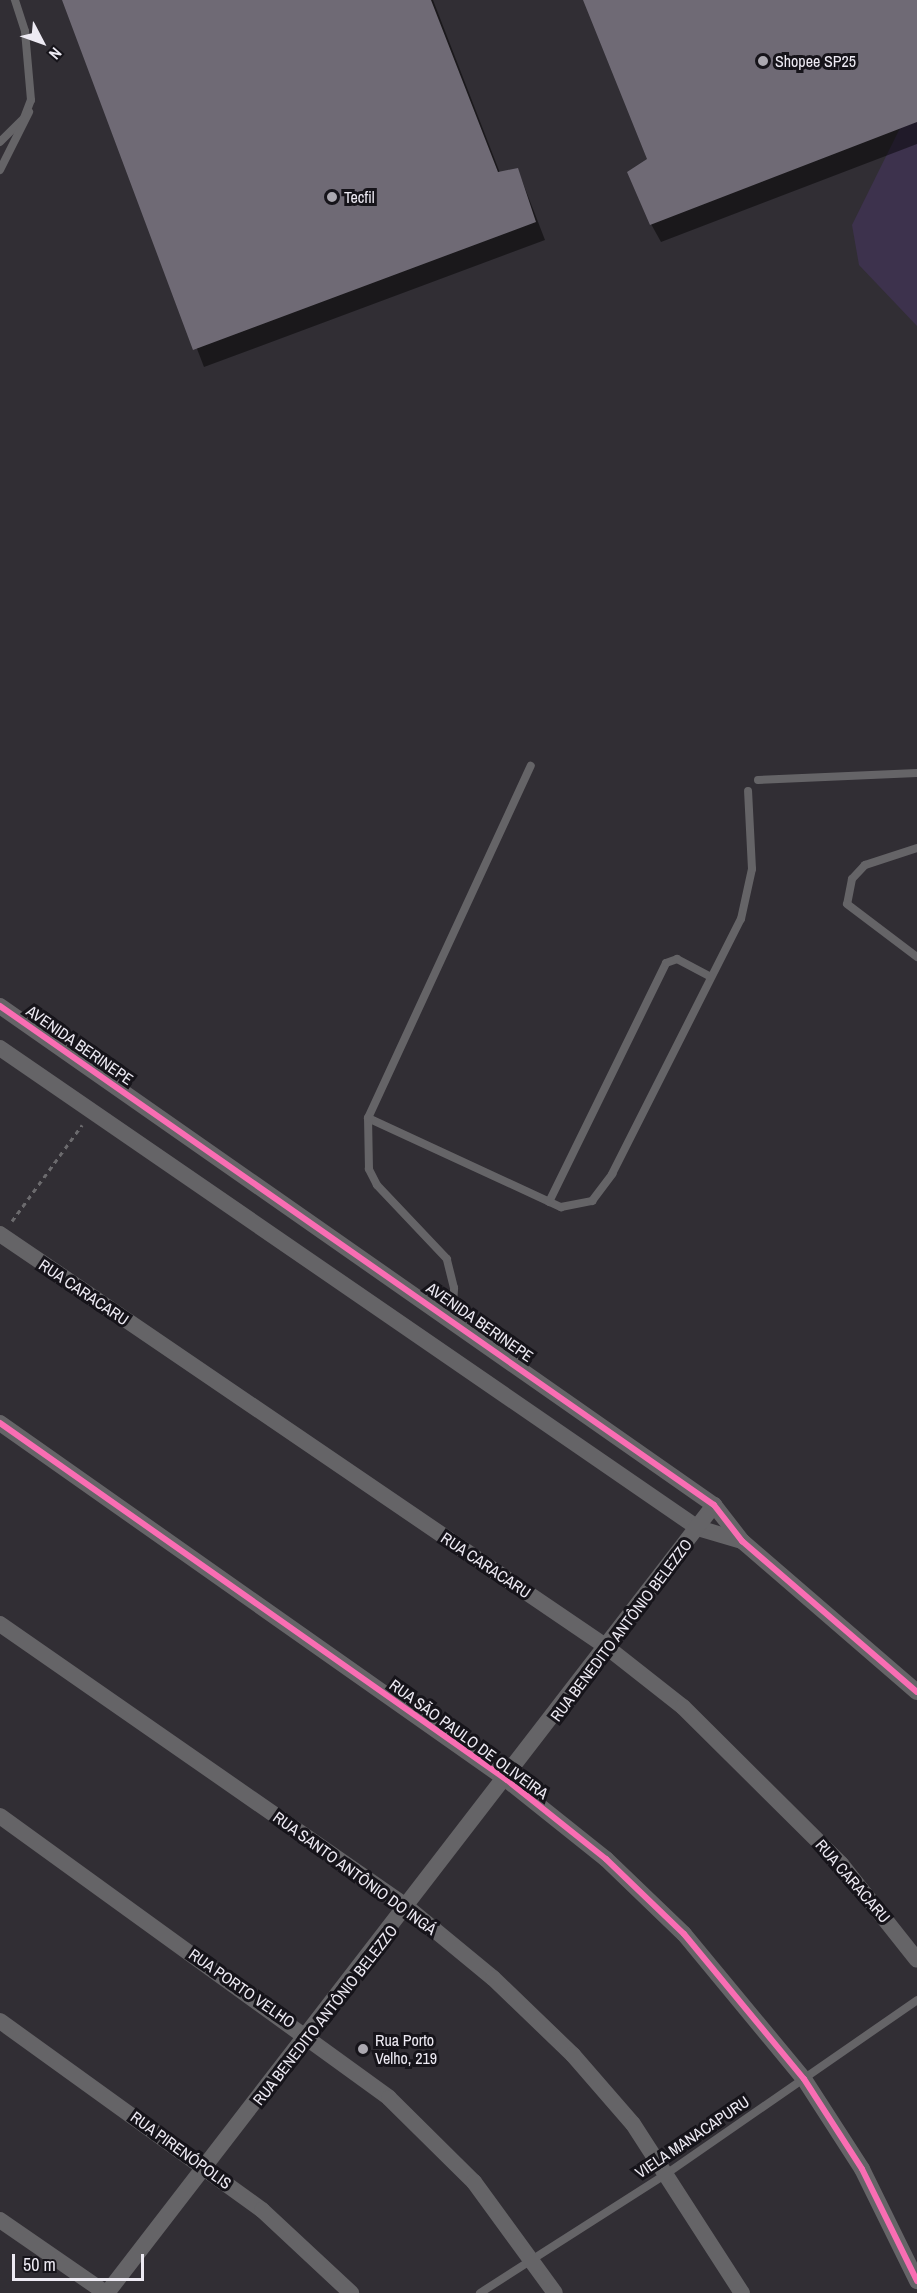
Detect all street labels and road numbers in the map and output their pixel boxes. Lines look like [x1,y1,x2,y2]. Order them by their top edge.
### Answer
street label: AVENIDA BERINEPE [23,1001,137,1089]
street label: RUA CARACARU [35,1255,133,1329]
street label: AVENIDA BERINEPE [423,1278,537,1366]
street label: RUA CARACARU [437,1528,535,1602]
street label: RUA BENEDITO ANTÔNIO BELEZZO [546,1534,696,1726]
street label: RUA SÃO PAULO DE OLIVEIRA [386,1675,552,1803]
street label: RUA SANTO ANTÔNIO DO INGÁ [269,1807,441,1939]
street label: RUA CARACARU [811,1835,895,1927]
street label: RUA BENEDITO ANTÔNIO BELEZZO [248,1921,402,2109]
street label: RUA PORTO VELHO [185,1944,299,2032]
street label: VIELA MANACAPURU [631,2092,753,2182]
street label: RUA PIRENÓPOLIS [127,2107,235,2193]

